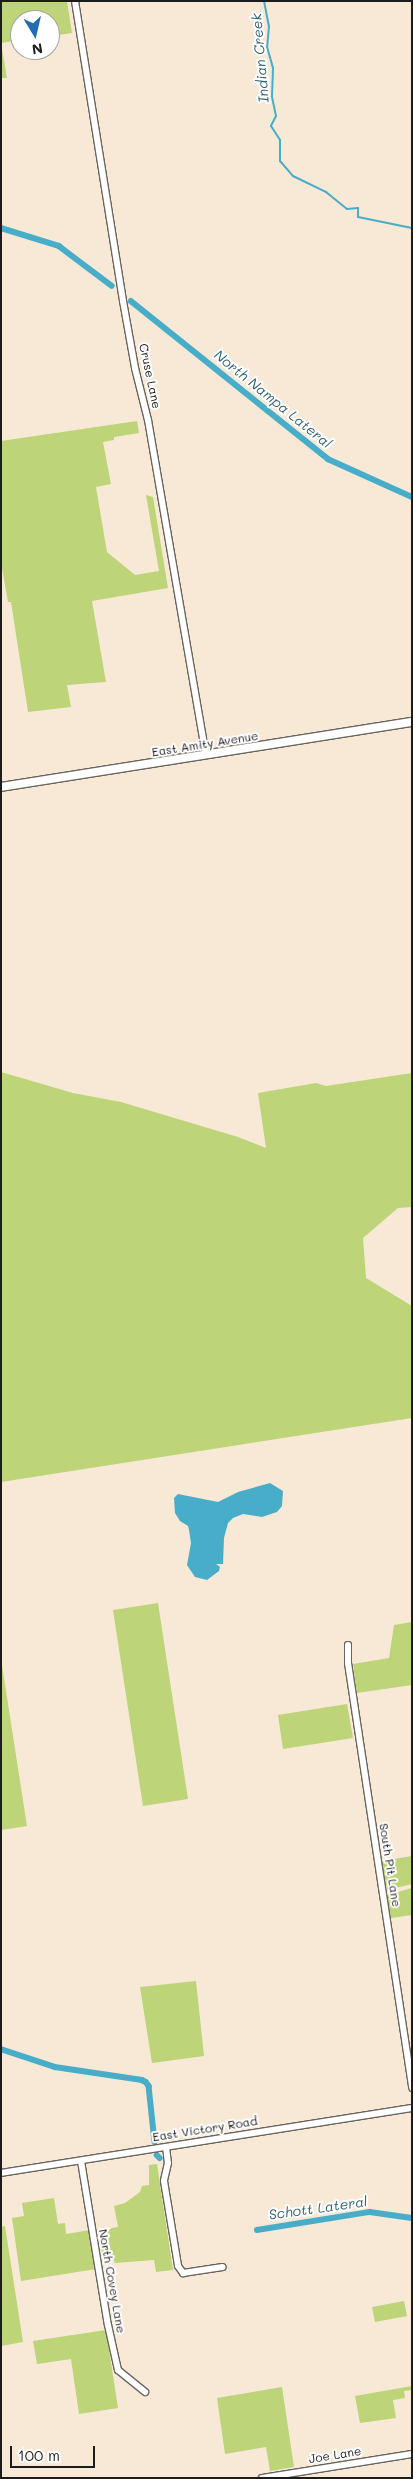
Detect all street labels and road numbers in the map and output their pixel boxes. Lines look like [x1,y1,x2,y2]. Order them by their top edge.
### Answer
street label: Cruse Lane [136,342,164,410]
street label: East Amity Avenue [151,728,259,760]
street label: South Pit Lane [376,1822,404,1908]
street label: East Victory Road [151,2114,259,2144]
street label: North Covey Lane [96,2228,128,2334]
street label: Joe Lane [308,2444,362,2466]

